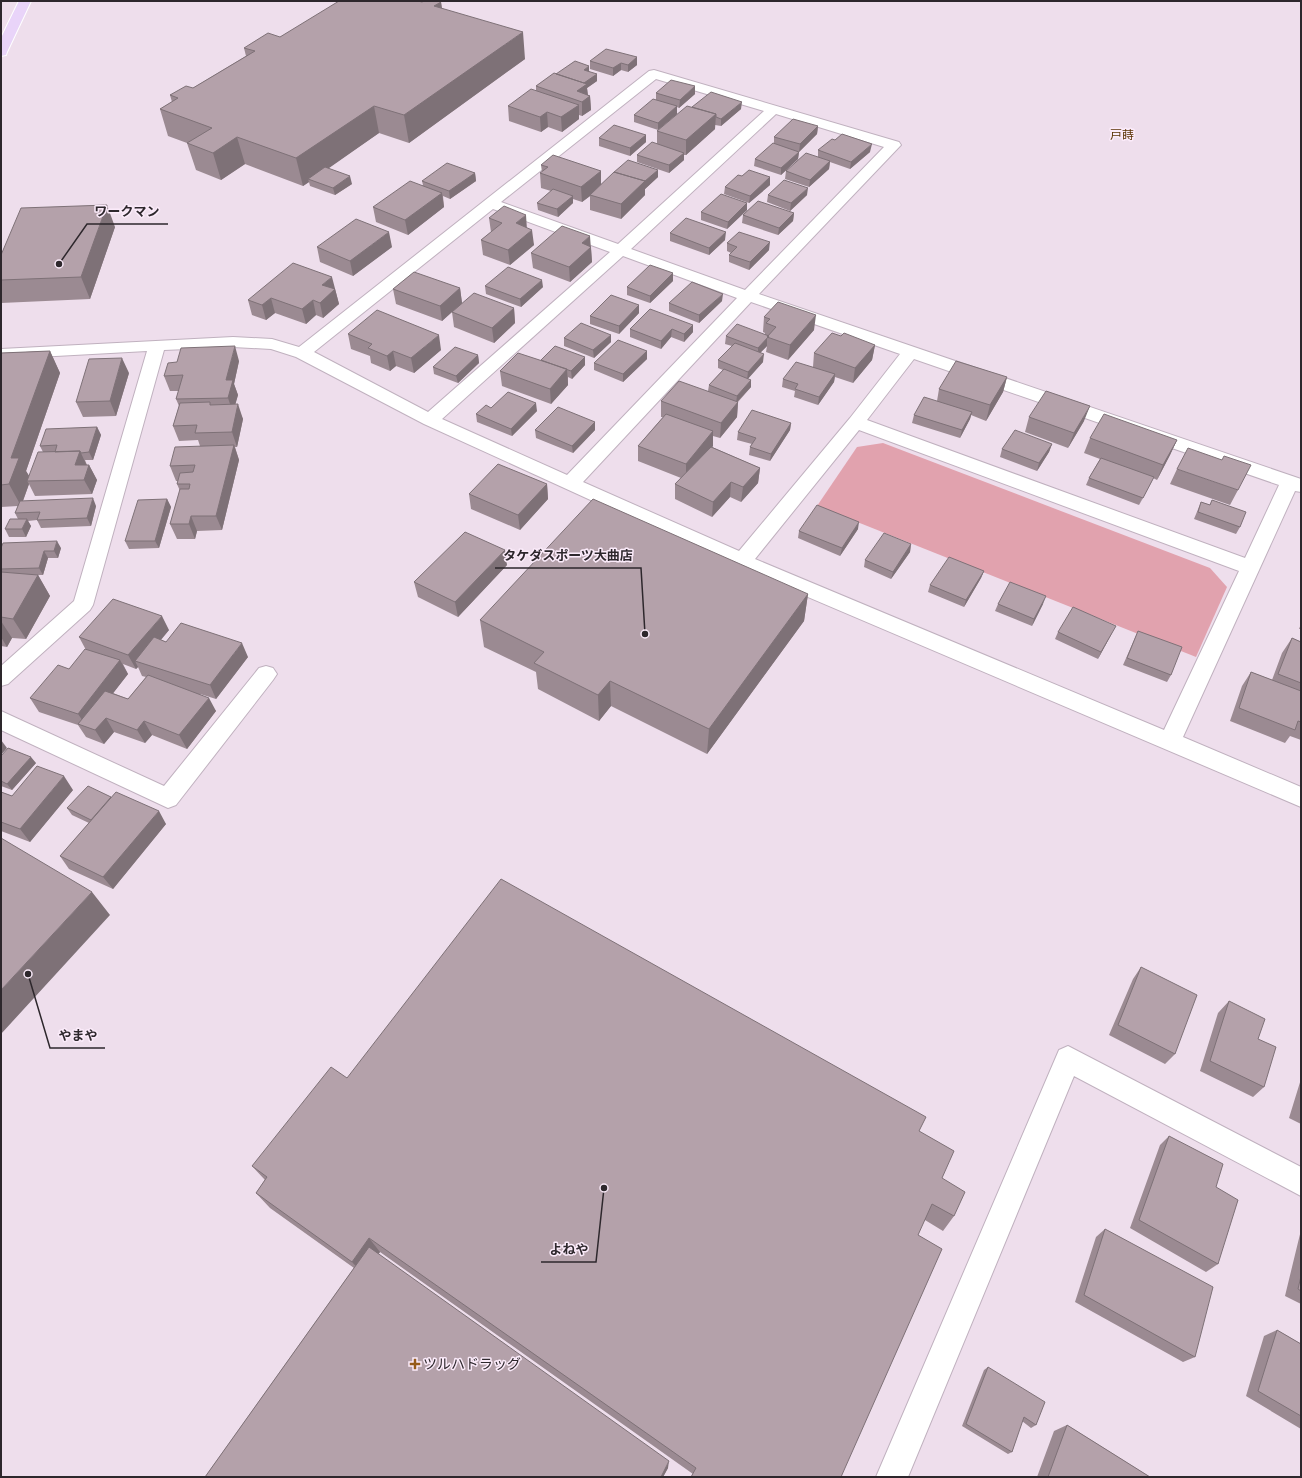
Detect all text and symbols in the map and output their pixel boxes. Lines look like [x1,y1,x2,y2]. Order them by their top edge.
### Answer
district label: 戸蒔 [1110,128,1134,142]
callout: ワークマン [87,199,168,224]
text: ワークマン [94,204,160,219]
callout: タケダスポーツ大曲店 [495,543,641,568]
text: タケダスポーツ大曲店 [503,548,633,563]
callout: やまや [50,1023,105,1048]
text: やまや [58,1028,98,1043]
callout: よねや [541,1237,596,1262]
text: よねや [549,1242,589,1257]
place label: ツルハドラッグ [423,1356,521,1372]
marker: ツルハドラッグ [410,1359,420,1369]

